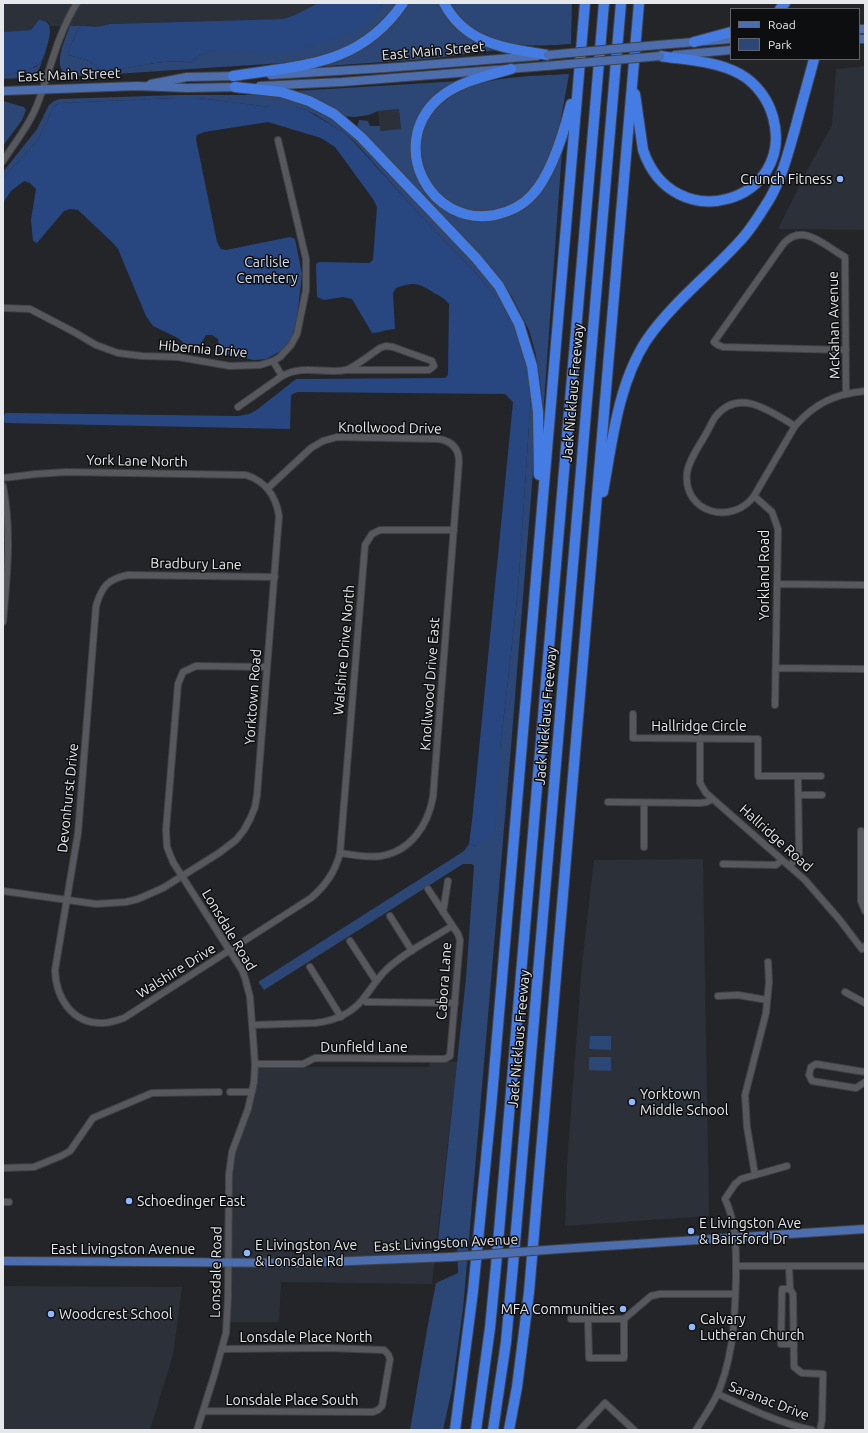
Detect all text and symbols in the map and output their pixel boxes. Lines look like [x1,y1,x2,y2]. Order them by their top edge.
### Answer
legend [730,8,860,60]
text: Road [768,18,796,31]
street label: East Main Street [381,38,485,64]
text: Park [768,38,792,51]
street label: East Main Street [17,65,121,85]
place label: Crunch Fitness [740,171,832,187]
marker: Crunch Fitness [835,174,845,184]
park label: Carlisle Cemetery [236,254,298,286]
street label: McKahan Avenue [825,271,843,379]
street label: Jack Nicklaus Freeway [559,323,587,463]
street label: Hibernia Drive [158,337,248,361]
street label: Knollwood Drive [338,419,442,437]
street label: York Lane North [86,452,188,470]
street label: Yorkland Road [756,530,772,620]
street label: Bradbury Lane [150,555,242,573]
street label: Walshire Drive North [330,584,358,716]
street label: Knollwood Drive East [417,617,443,751]
street label: Jack Nicklaus Freeway [532,646,560,786]
street label: Yorktown Road [241,649,265,745]
street label: Hallridge Circle [651,718,747,734]
street label: Devonhurst Drive [54,743,82,853]
street label: Hallridge Road [736,801,816,875]
street label: Lonsdale Road [198,886,260,974]
street label: Walshire Drive [133,940,219,1002]
street label: Cabora Lane [433,942,455,1020]
street label: Jack Nicklaus Freeway [505,969,533,1109]
street label: Dunfield Lane [320,1039,408,1055]
place label: Yorktown Middle School [640,1086,728,1118]
marker: Yorktown Middle School [627,1097,637,1107]
place label: Schoedinger East [137,1193,245,1209]
marker: Schoedinger East [124,1196,134,1206]
place label: E Livingston Ave & Bairsford Dr [699,1215,801,1248]
street label: Lonsdale Road [207,1226,225,1318]
marker: E Livingston Ave & Bairsford Dr [686,1226,696,1236]
street label: East Livingston Avenue [373,1231,519,1255]
place label: E Livingston Ave & Lonsdale Rd [255,1237,357,1270]
street label: East Livingston Avenue [51,1241,195,1257]
marker: E Livingston Ave & Lonsdale Rd [242,1248,252,1258]
place label: MFA Communities [501,1301,615,1317]
marker: MFA Communities [618,1304,628,1314]
place label: Woodcrest School [59,1306,173,1322]
marker: Woodcrest School [46,1309,56,1319]
place label: Calvary Lutheran Church [700,1311,804,1344]
marker: Calvary Lutheran Church [687,1322,697,1332]
street label: Lonsdale Place North [239,1329,373,1345]
street label: Saranac Drive [726,1378,812,1424]
street label: Lonsdale Place South [225,1392,359,1408]

